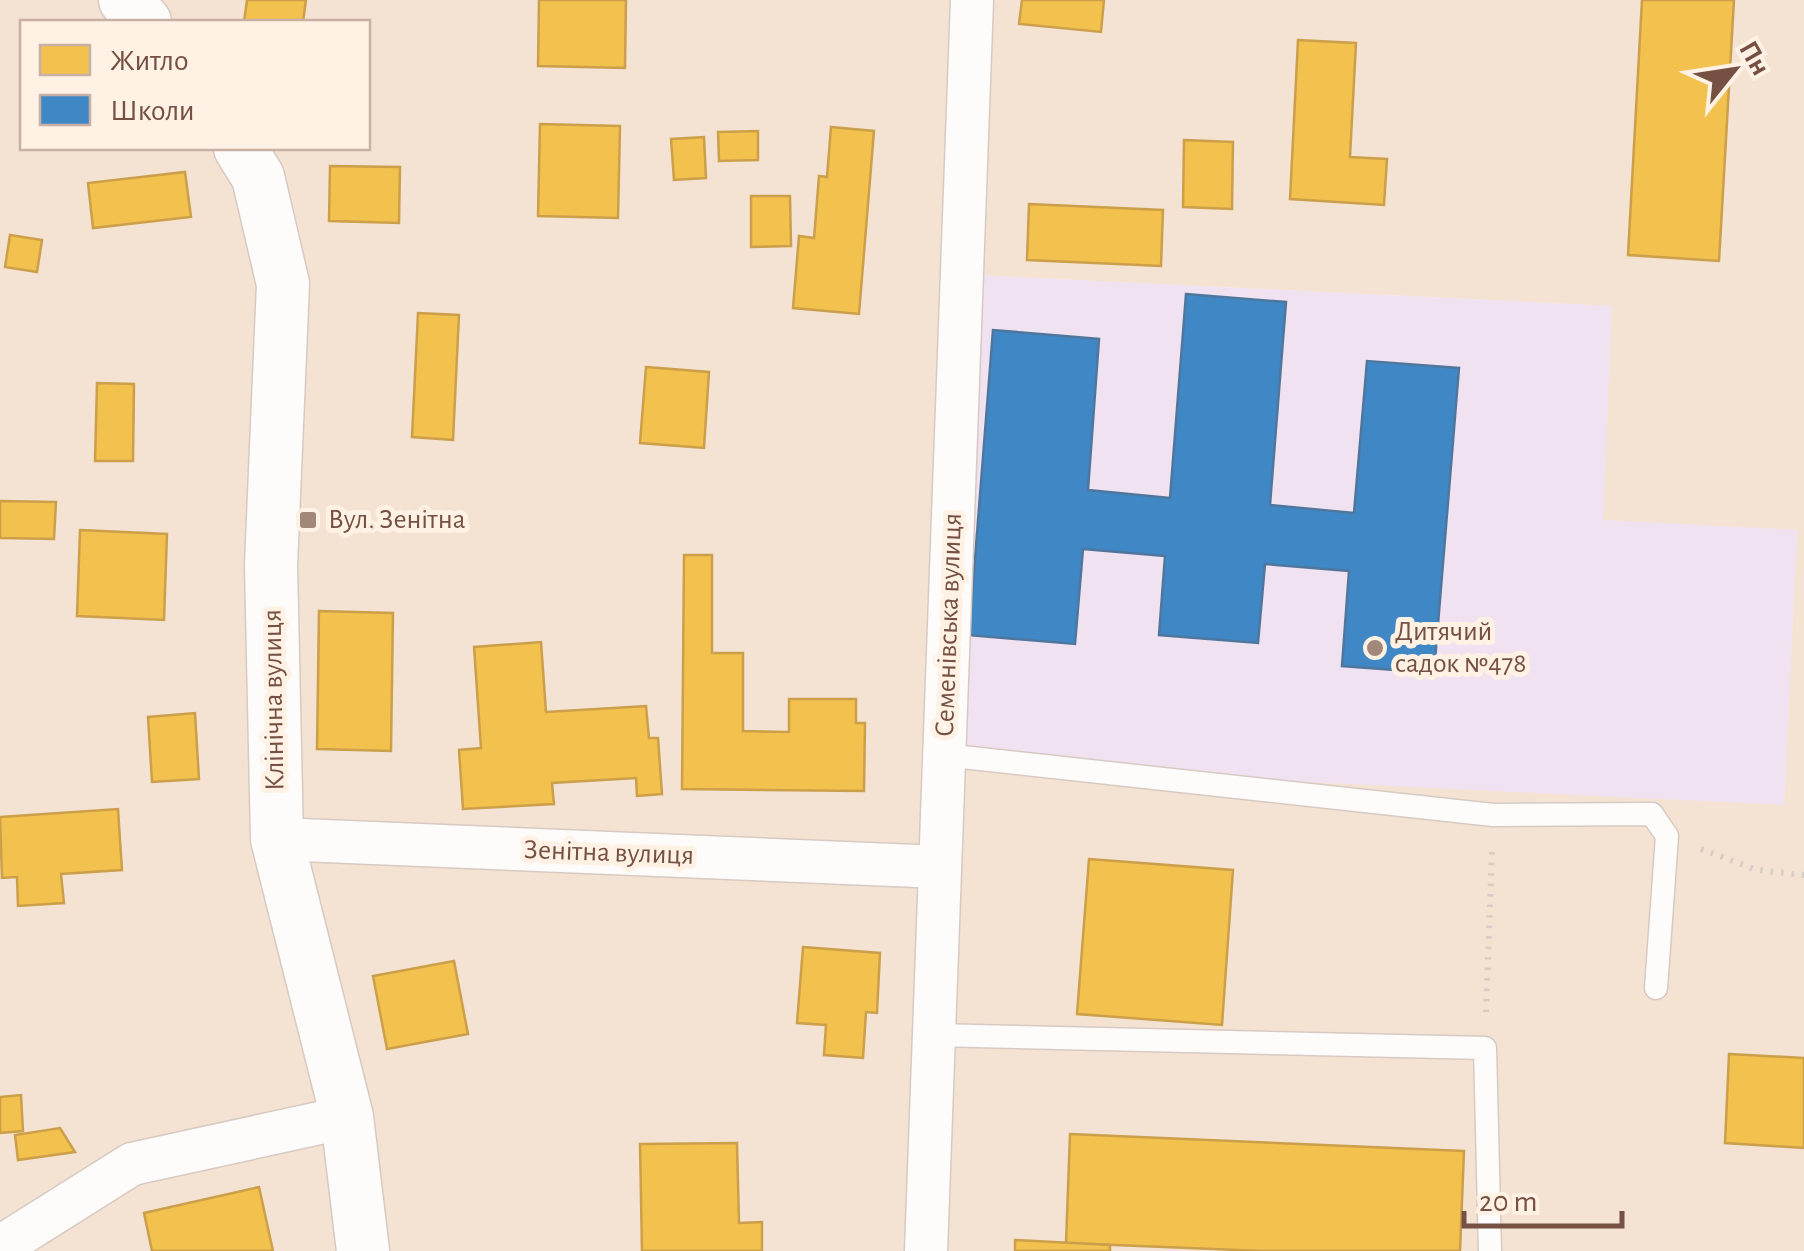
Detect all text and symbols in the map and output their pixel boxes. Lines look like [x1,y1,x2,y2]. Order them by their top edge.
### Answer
legend [20,20,370,150]
north arrow [1684,20,1784,120]
text: Пн [1733,37,1775,80]
text: Житло [110,46,189,76]
text: Школи [110,96,195,126]
place label: Вул. Зенітна [328,506,466,534]
marker: Вул. Зенітна [297,509,319,531]
street label: Семенівська вулиця [931,512,967,738]
street label: Клінічна вулиця [258,609,290,791]
place label: Дитячий садок №478 [1395,618,1527,678]
marker: Дитячий садок №478 [1364,637,1386,659]
street label: Зенітна вулиця [523,836,695,870]
scale bar [1464,1166,1622,1228]
text: 20 m [1479,1187,1537,1217]

